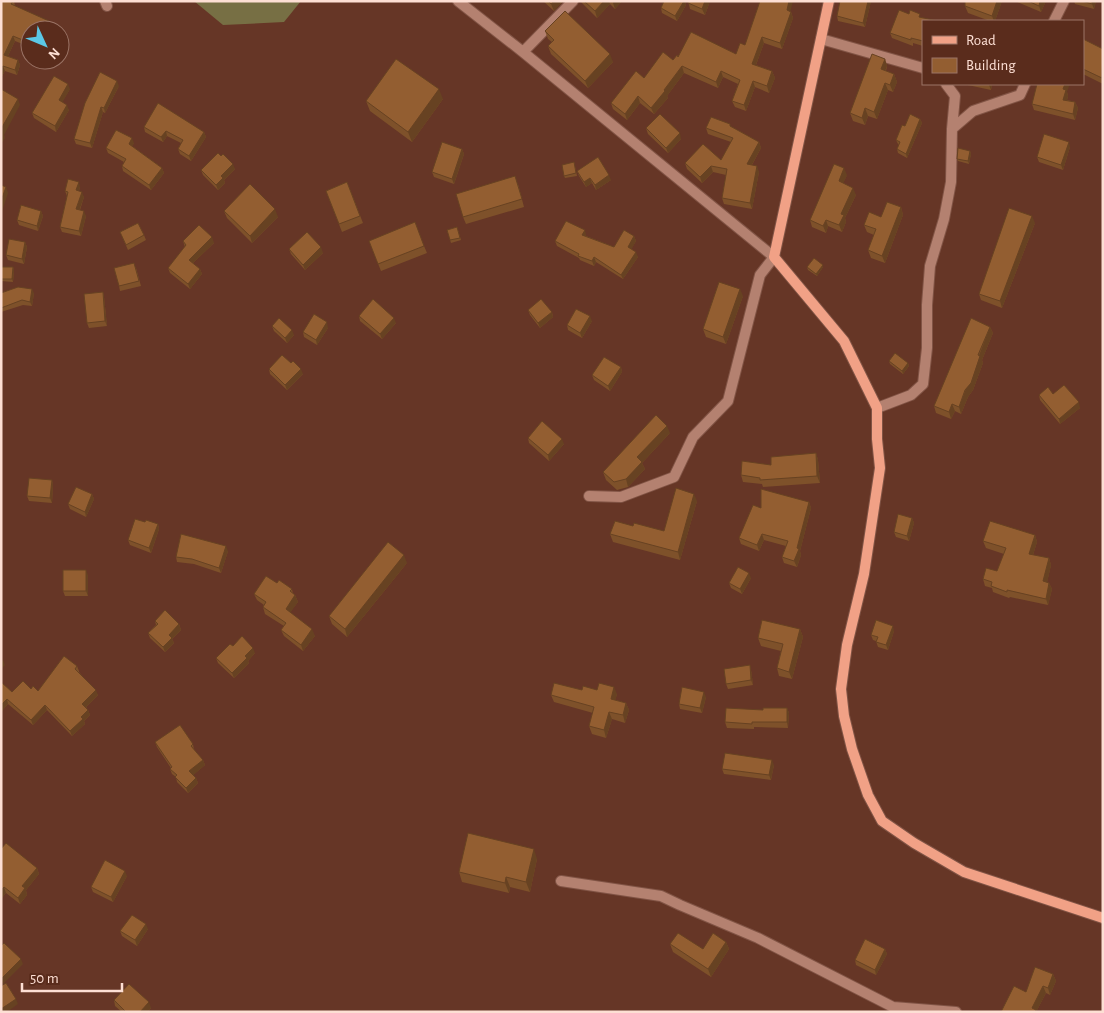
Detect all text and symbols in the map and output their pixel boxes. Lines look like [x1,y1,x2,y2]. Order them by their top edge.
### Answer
north arrow [20,20,70,70]
legend [922,20,1084,85]
text: Road [966,33,996,48]
text: N [45,45,62,62]
text: Building [966,58,1016,73]
scale bar [22,960,122,992]
text: 50 m [30,971,59,986]

